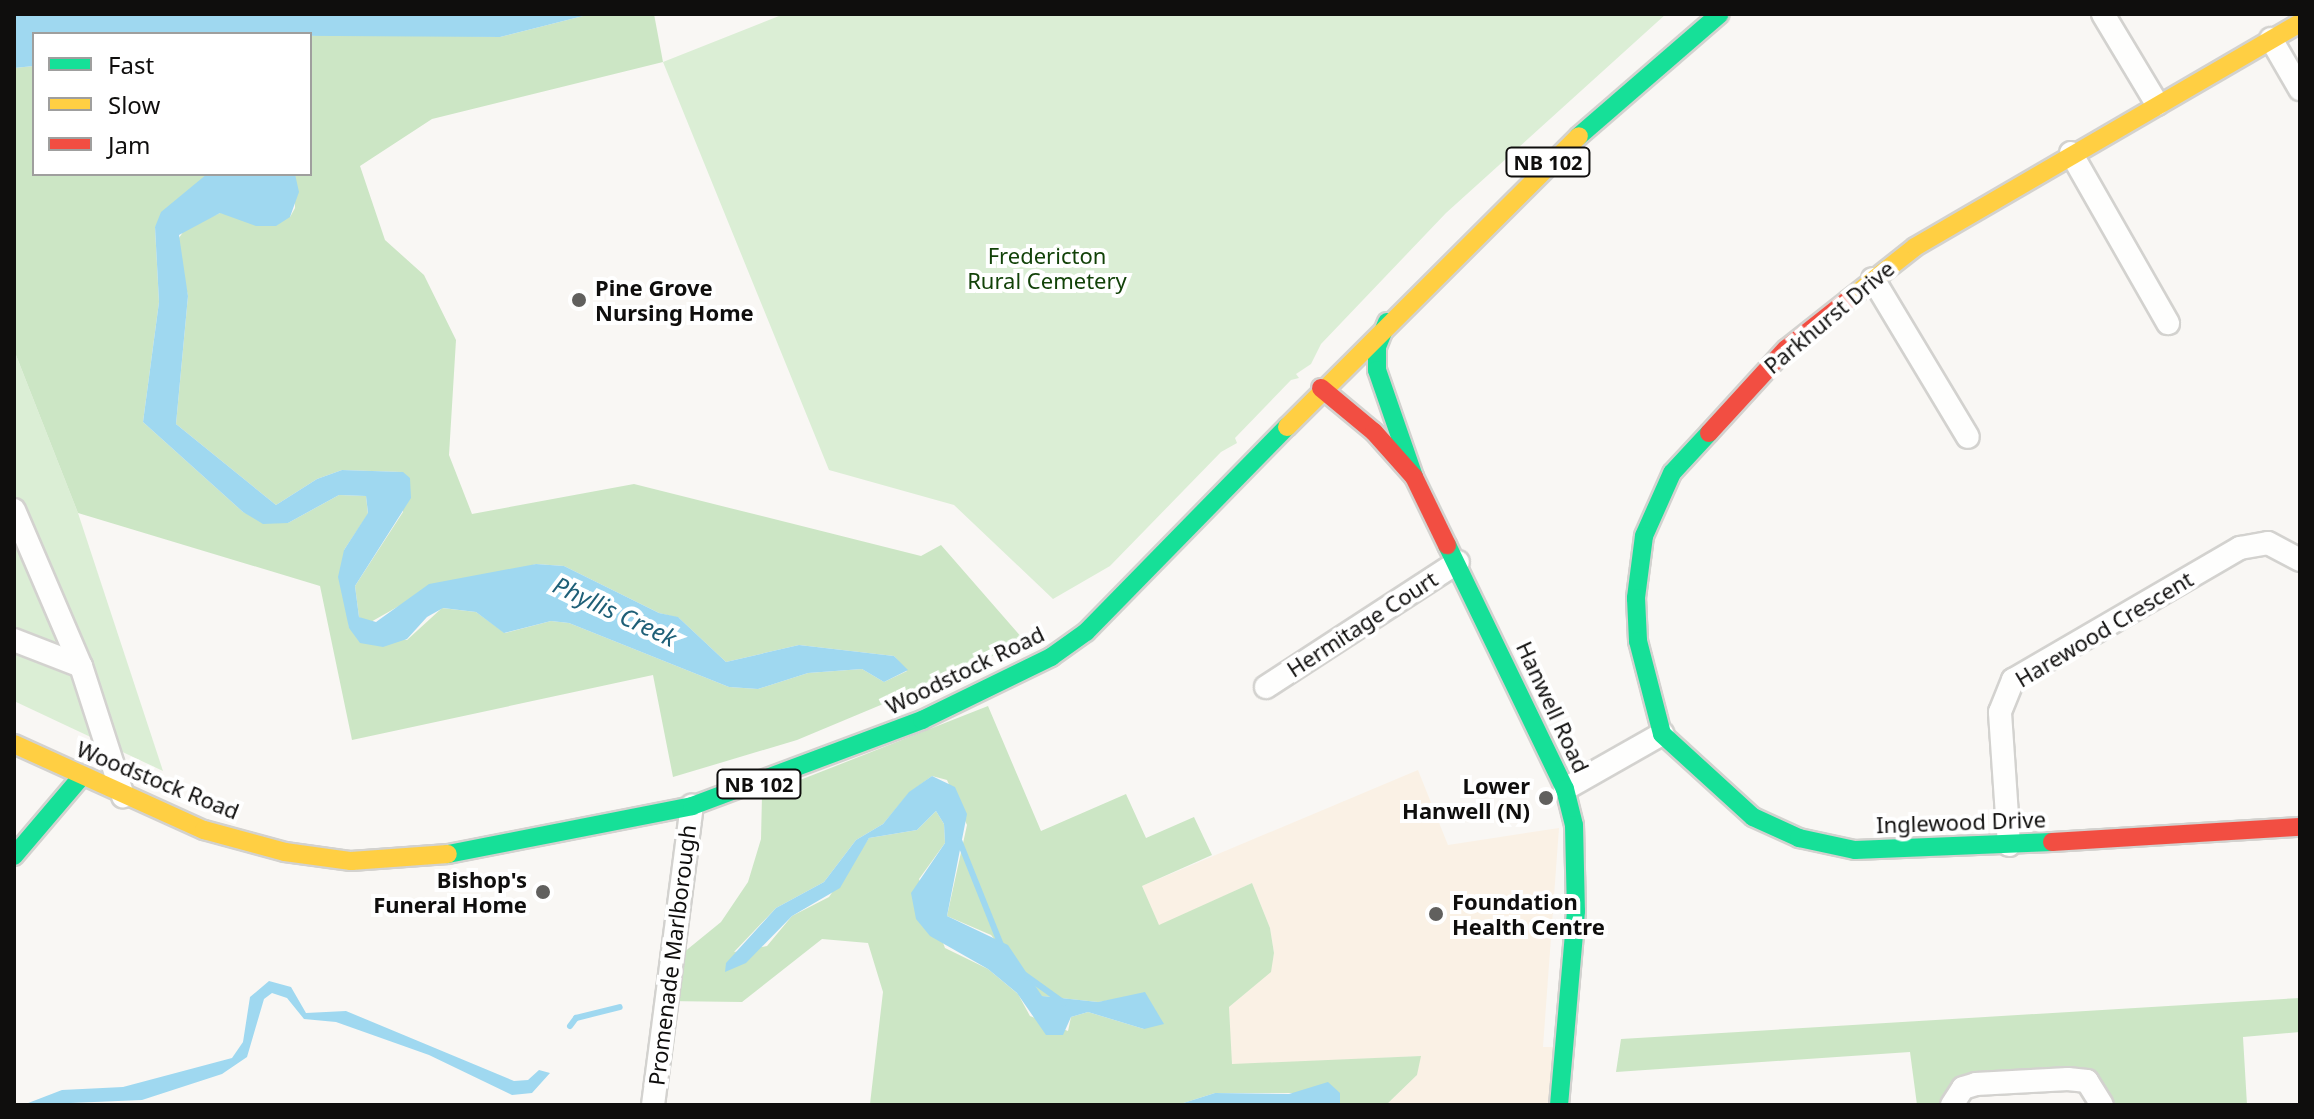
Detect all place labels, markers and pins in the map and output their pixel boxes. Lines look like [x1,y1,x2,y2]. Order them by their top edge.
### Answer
place label: Pine Grove Nursing Home [595,274,754,326]
marker: Pine Grove Nursing Home [570,291,588,309]
place label: Lower Hanwell (N) [1402,772,1530,824]
marker: Lower Hanwell (N) [1537,789,1555,807]
place label: Bishop's Funeral Home [373,866,527,918]
marker: Bishop's Funeral Home [534,883,552,901]
place label: Foundation Health Centre [1452,888,1605,940]
marker: Foundation Health Centre [1427,905,1445,923]

